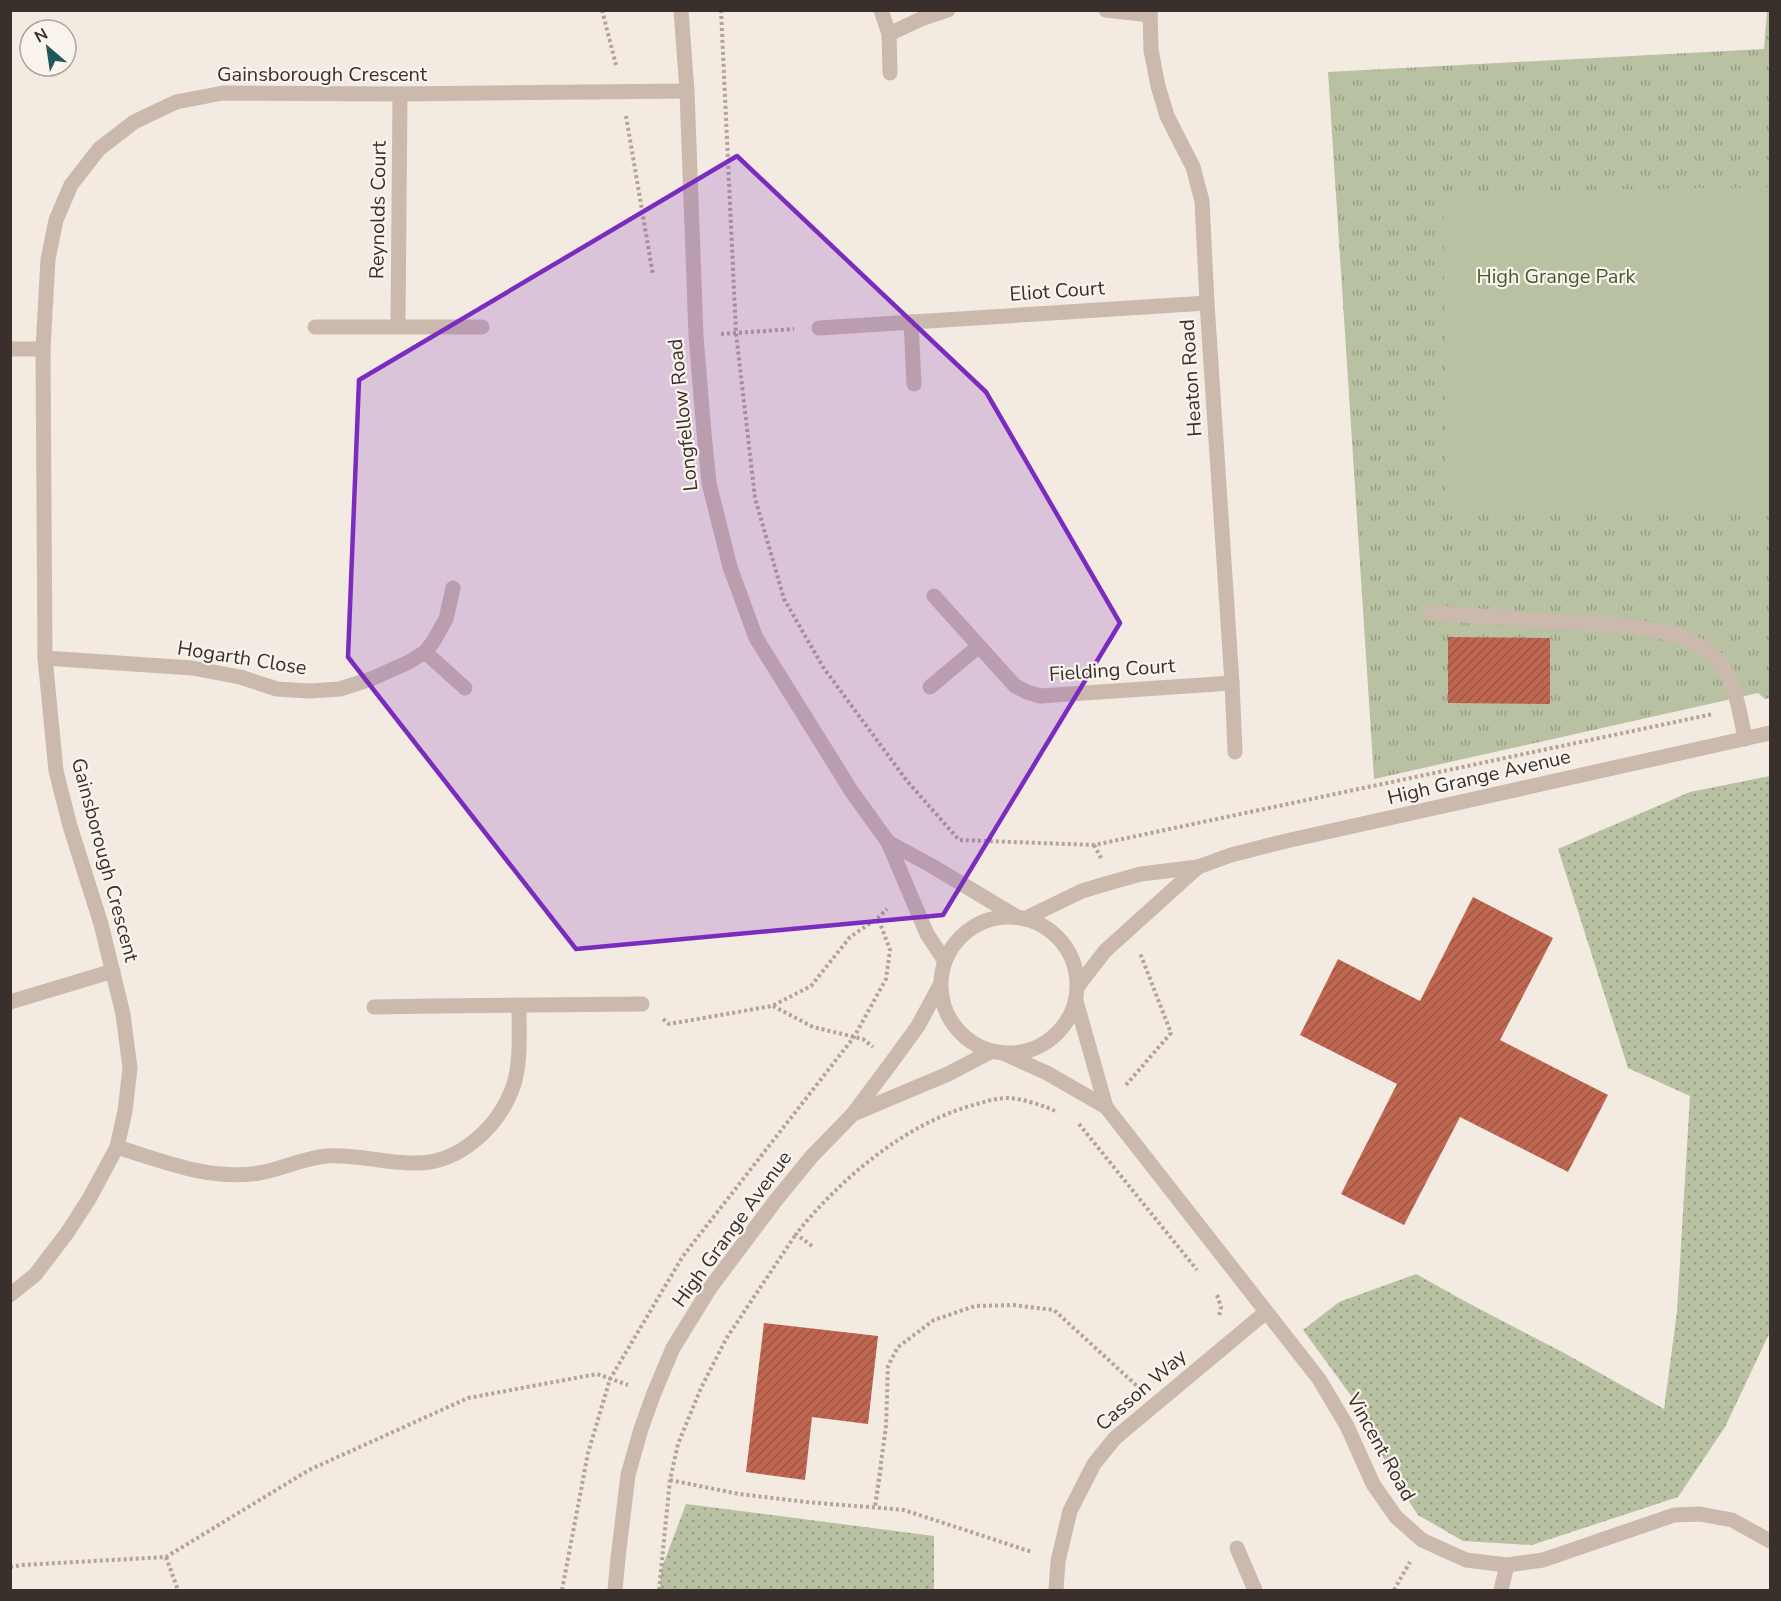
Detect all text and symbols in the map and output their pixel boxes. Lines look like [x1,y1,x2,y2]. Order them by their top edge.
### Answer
north arrow [18,18,78,78]
text: N [31,23,52,48]
street label: Gainsborough Crescent [217,61,428,88]
street label: Reynolds Court [363,140,393,279]
park label: High Grange Park [1476,263,1637,290]
street label: Eliot Court [1009,274,1106,308]
street label: Heaton Road [1173,318,1209,438]
street label: Longfellow Road [662,337,704,493]
street label: Hogarth Close [175,634,309,682]
street label: Fielding Court [1048,652,1177,688]
street label: High Grange Avenue [1385,743,1573,811]
street label: Gainsborough Crescent [65,755,145,966]
street label: High Grange Avenue [666,1145,798,1313]
street label: Casson Way [1090,1343,1193,1437]
street label: Vincent Road [1340,1387,1422,1506]

